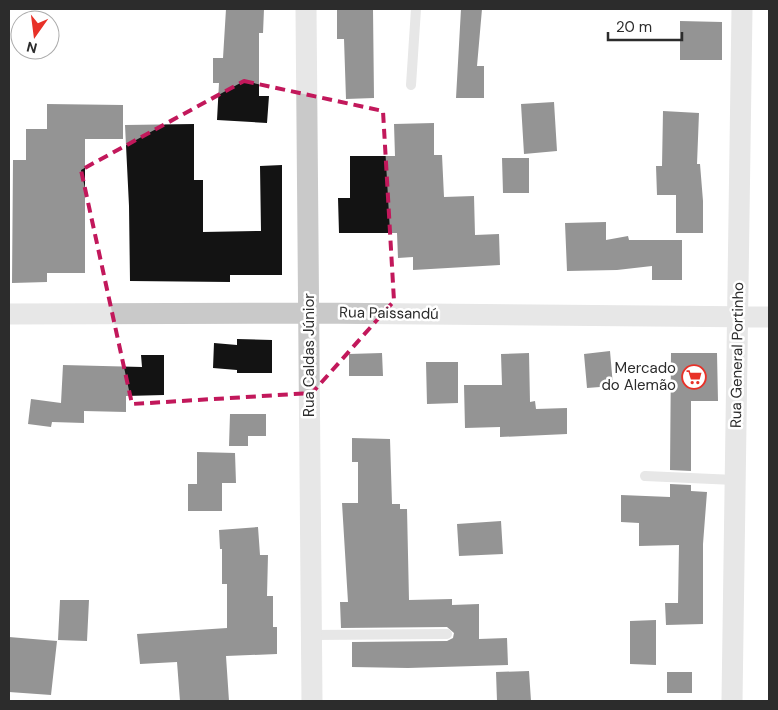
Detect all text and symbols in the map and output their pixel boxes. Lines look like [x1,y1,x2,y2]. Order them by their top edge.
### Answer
north arrow [10,10,60,60]
scale bar [608,10,682,42]
text: 20 m [616,17,652,37]
text: N [25,38,39,58]
street label: Rua General Portinho [726,282,748,428]
street label: Rua Caldas Júnior [299,293,319,417]
street label: Rua Paissandú [339,302,439,324]
place label: Mercado do Alemão [601,358,676,395]
supermarket icon: Mercado do Alemão [681,364,707,390]

